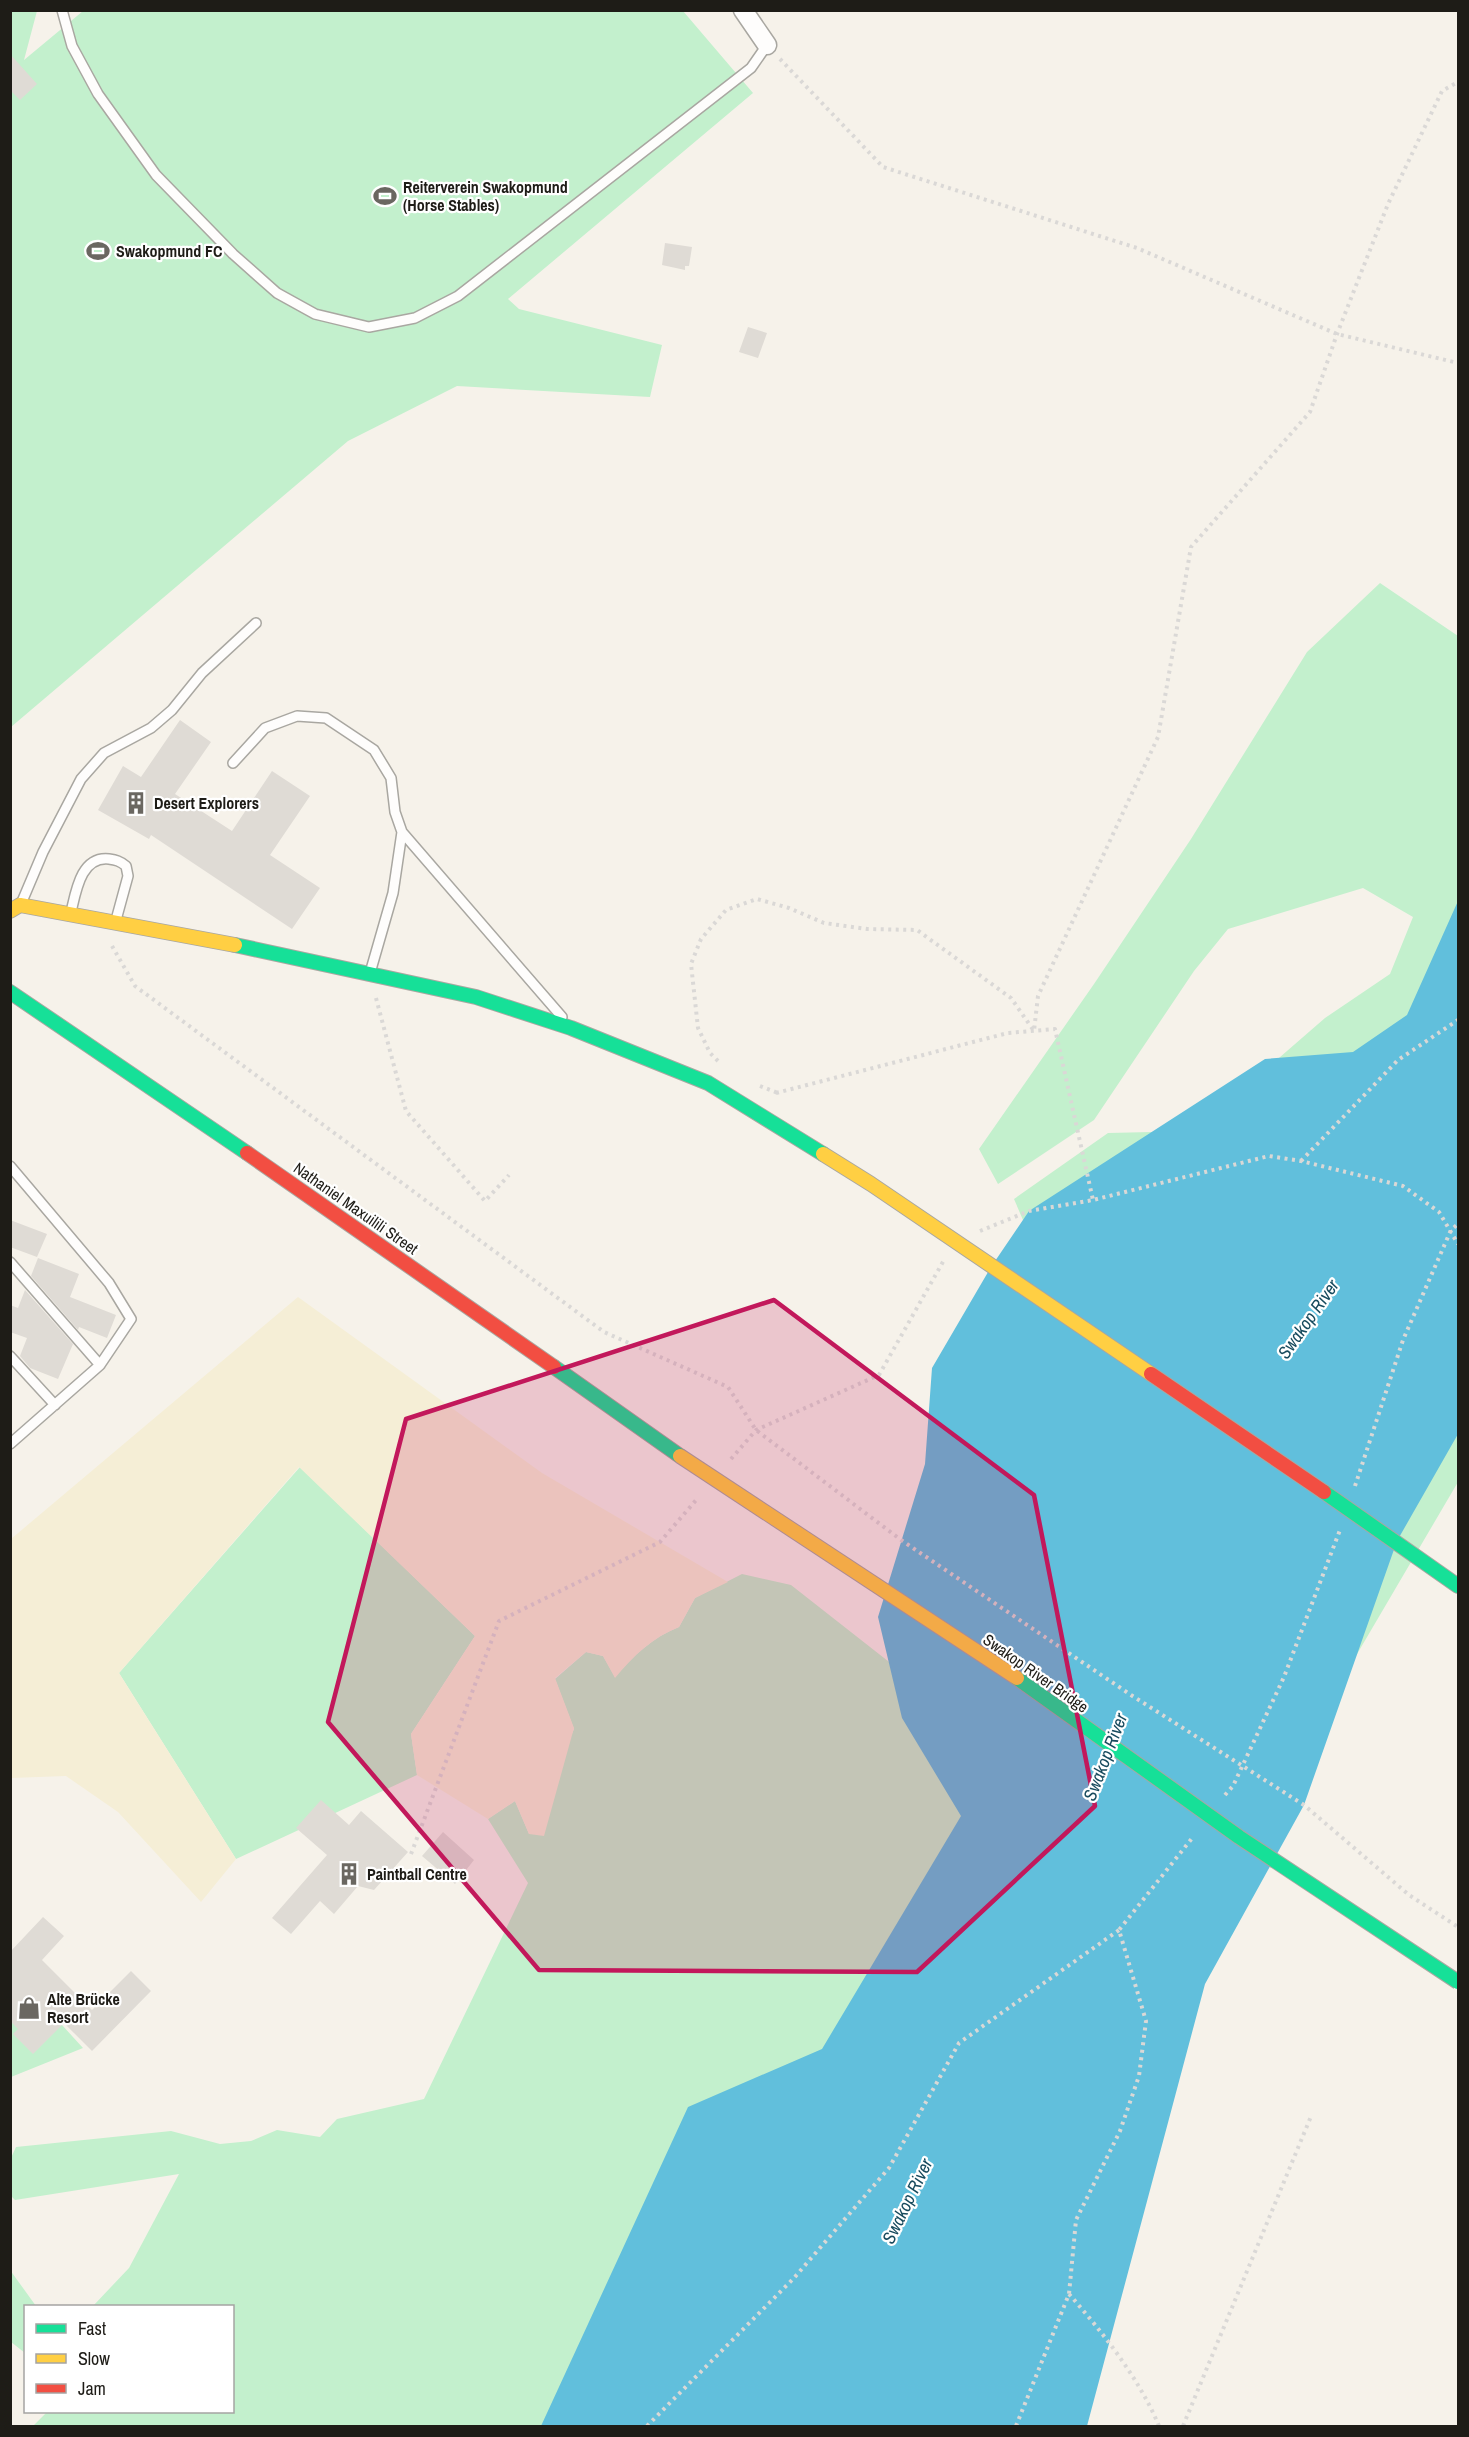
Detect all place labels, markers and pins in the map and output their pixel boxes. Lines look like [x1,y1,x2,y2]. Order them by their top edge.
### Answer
place label: Reiterverein Swakopmund (Horse Stables) [403,176,568,216]
sports icon: Reiterverein Swakopmund (Horse Stables) [372,183,398,209]
sports icon: Swakopmund FC [85,238,111,264]
place label: Swakopmund FC [116,240,222,262]
building icon: Desert Explorers [123,790,149,816]
place label: Desert Explorers [154,792,259,814]
building icon: Paintball Centre [336,1861,362,1887]
place label: Paintball Centre [367,1863,467,1885]
place label: Alte Brücke Resort [47,1988,120,2028]
shop icon: Alte Brücke Resort [16,1995,42,2021]

